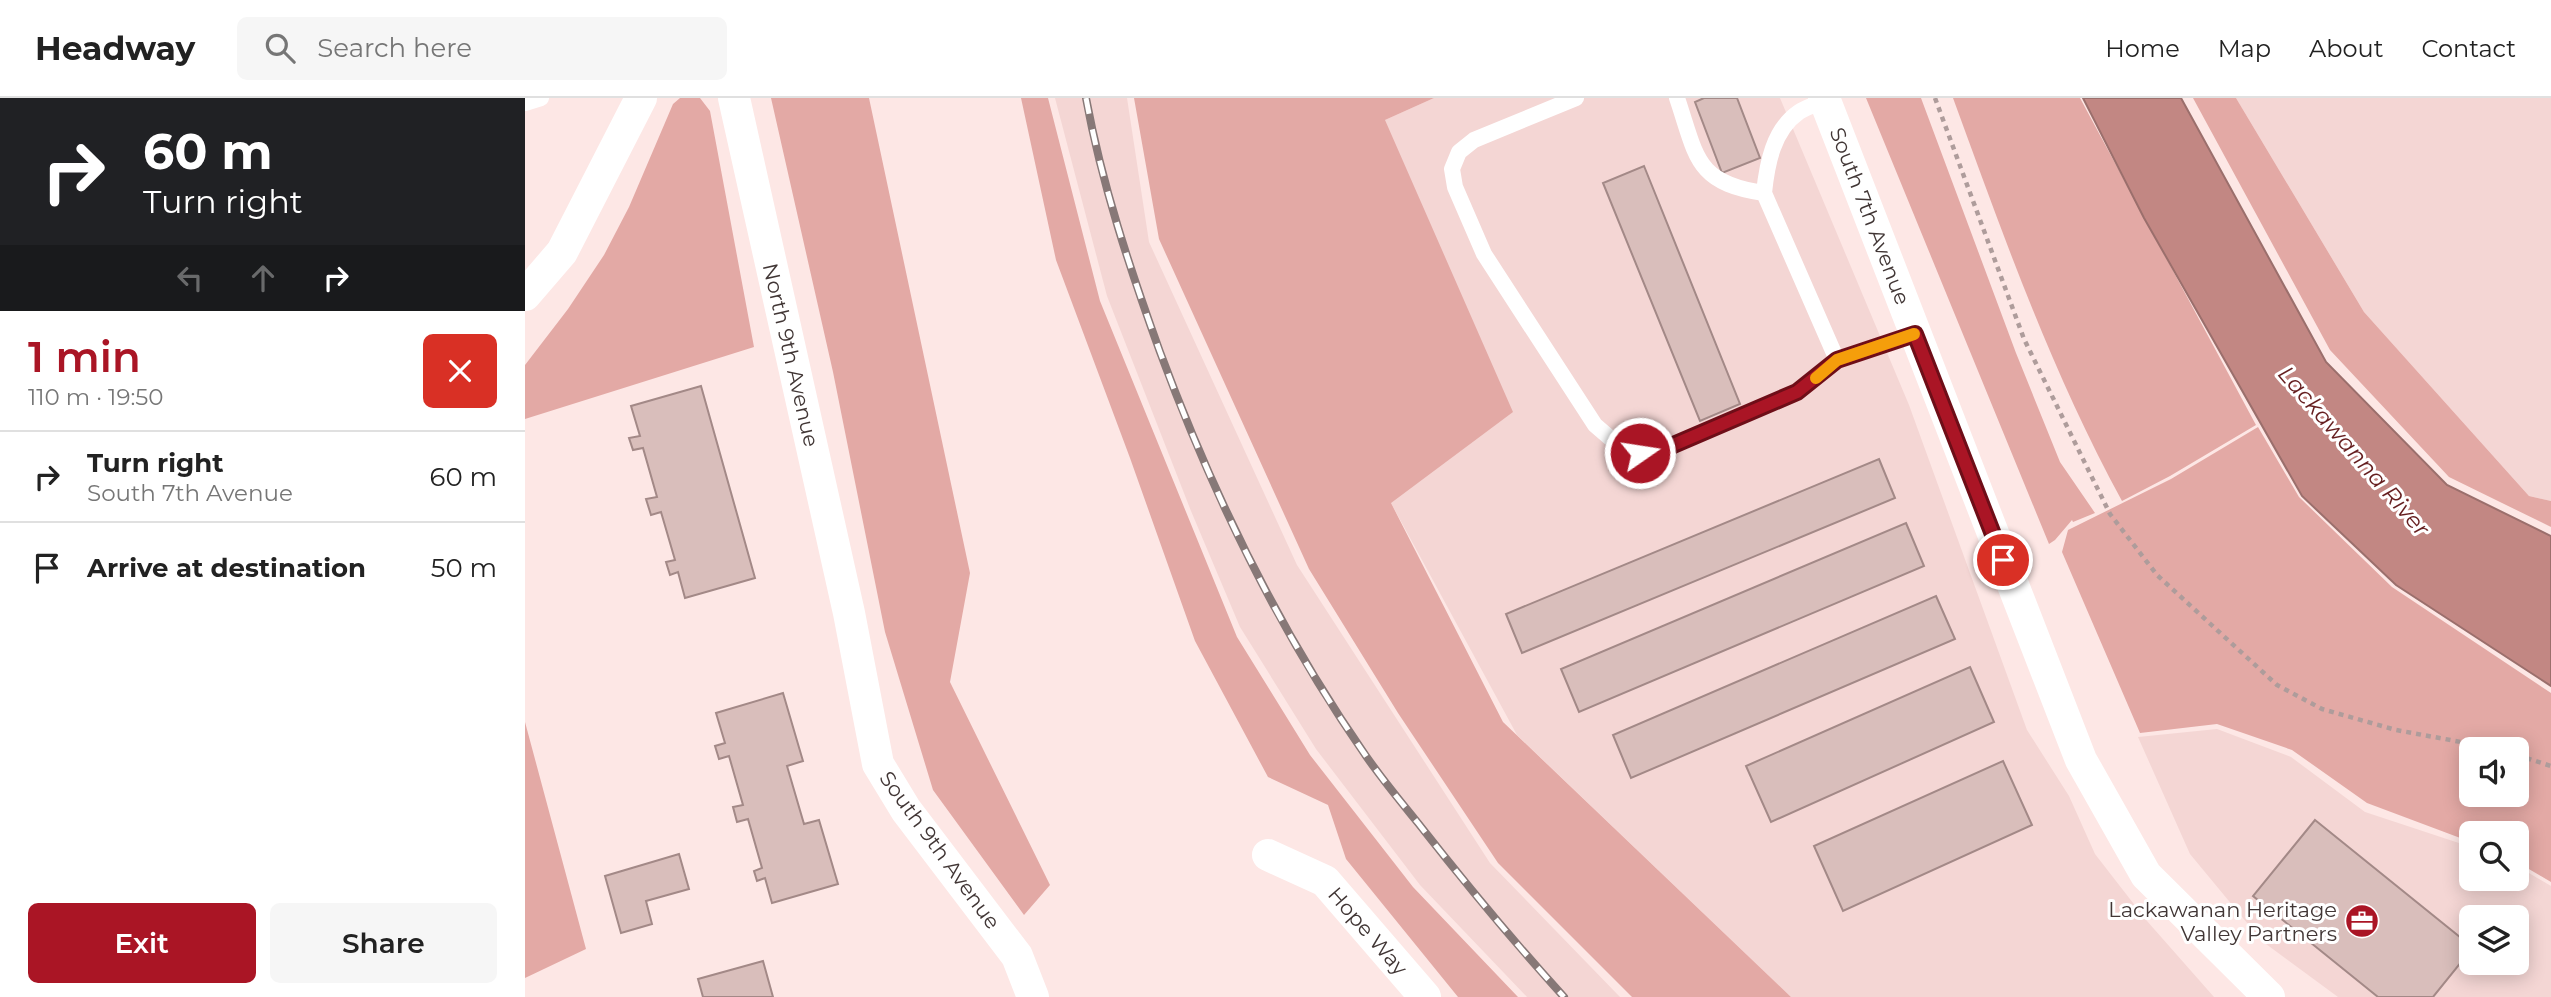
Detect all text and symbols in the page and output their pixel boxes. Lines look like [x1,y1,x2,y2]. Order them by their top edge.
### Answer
search box [237,17,727,80]
text: Headway [35,28,195,68]
icon: search [261,29,299,67]
text: Search here [317,32,472,64]
text: Home [2105,34,2180,63]
text: Map [2218,34,2271,63]
text: About [2309,34,2383,63]
text: Contact [2421,34,2516,63]
text: 60 m [143,122,273,181]
street label: South 7th Avenue [1825,124,1915,308]
icon: right [28,126,119,217]
text: Turn right [143,182,303,221]
icon: left [171,259,209,297]
icon: ahead [244,259,282,297]
icon: right [317,259,355,297]
street label: North 9th Avenue [758,261,824,449]
text: 1 min [28,331,141,383]
button: close [423,334,497,408]
water label: Lackawanna River [2272,360,2436,543]
text: 110 m · 19:50 [28,383,164,411]
position arrow [1603,416,1677,490]
text: Turn right [87,447,223,479]
icon: right [28,458,66,496]
text: 60 m [430,461,497,493]
text: South 7th Avenue [87,479,293,507]
pin [1973,530,2033,590]
icon: arrive [1984,541,2022,579]
icon: arrive [28,549,66,587]
text: Arrive at destination [87,552,366,584]
text: 50 m [431,552,497,584]
map controls [2459,737,2529,975]
button: sound [2459,737,2529,807]
street label: South 9th Avenue [874,766,1006,934]
button: search [2459,821,2529,891]
street label: Hope Way [1323,882,1413,980]
place label: Lackawanan Heritage Valley Partners [2108,897,2337,946]
office icon: Lackawanan Heritage Valley Partners [2343,902,2381,940]
button: Exit [28,903,256,983]
button: Share [270,903,497,983]
button: layers [2459,905,2529,975]

